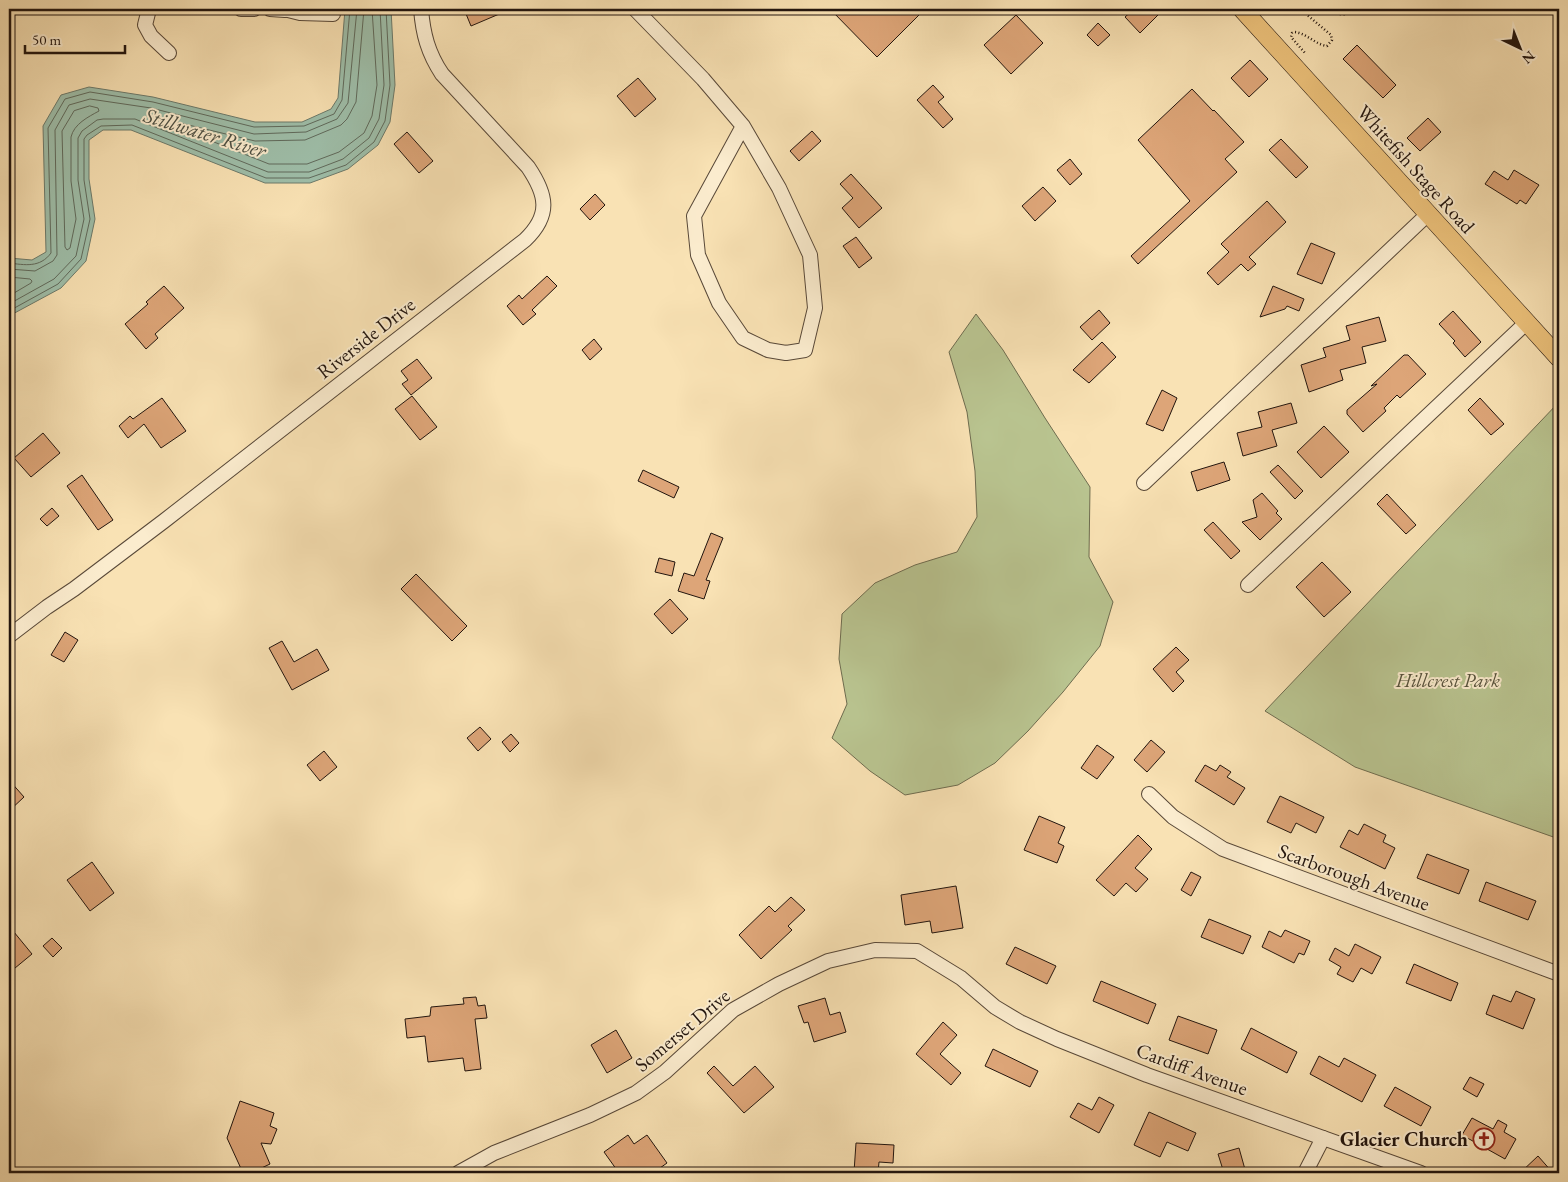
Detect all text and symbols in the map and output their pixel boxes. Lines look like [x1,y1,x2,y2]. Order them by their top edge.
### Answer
scale bar [25,22,125,54]
north arrow [1496,22,1546,72]
text: 50 m [32,30,61,49]
text: N [1518,47,1539,68]
street label: Whitefish Stage Road [1351,99,1481,240]
water label: Stillwater River [140,101,271,164]
street label: Riverside Drive [312,291,421,385]
park label: Hillcrest Park [1395,667,1500,693]
street label: Scarborough Avenue [1275,838,1434,917]
street label: Somerset Drive [629,982,735,1077]
street label: Cardiff Avenue [1133,1037,1252,1101]
place label: Glacier Church [1340,1126,1468,1152]
church icon: Glacier Church [1472,1127,1496,1151]

